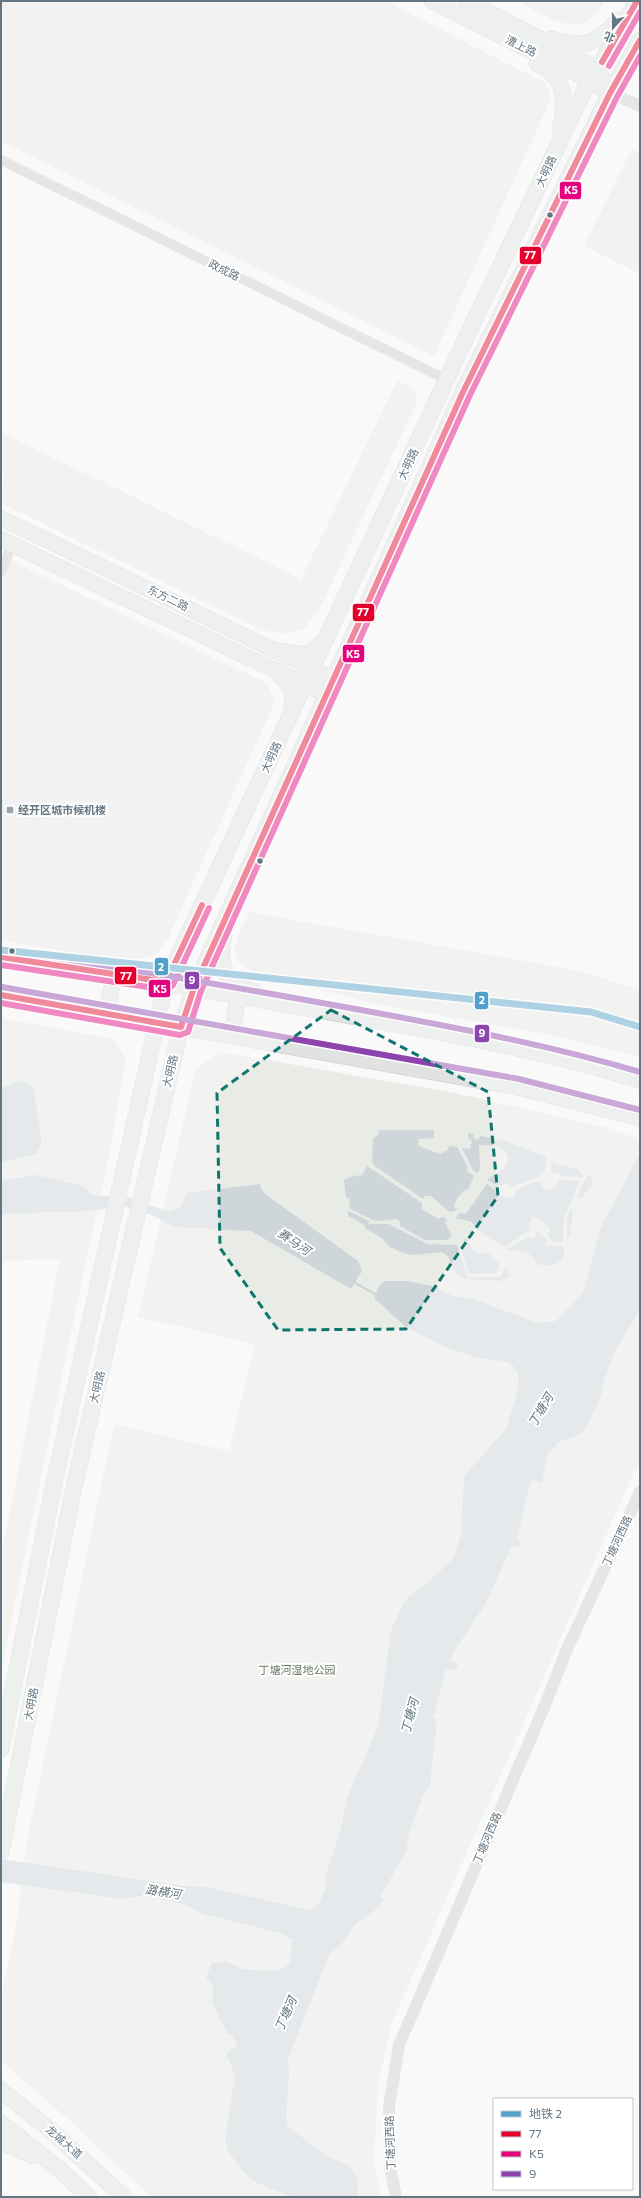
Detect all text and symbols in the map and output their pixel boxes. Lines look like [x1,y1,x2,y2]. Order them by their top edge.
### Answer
north arrow [593,8,633,48]
text: 北 [602,30,617,46]
street label: 漕上路 [504,32,539,59]
street label: 大明路 [533,153,558,188]
line badge: K5 [559,181,582,200]
text: K5 [564,183,578,196]
unlabelled marker [545,210,555,220]
line badge: 77 [519,246,542,265]
text: 77 [524,248,536,261]
street label: 政成路 [207,256,242,283]
street label: 大明路 [395,446,420,481]
street label: 东方二路 [146,582,191,613]
line badge: 77 [352,603,375,622]
text: 77 [357,605,369,618]
line badge: K5 [342,644,365,663]
text: K5 [346,647,360,660]
street label: 大明路 [258,739,283,774]
place label: 经开区城市候机楼 [18,803,106,816]
marker: 经开区城市候机楼 [5,805,15,815]
unlabelled marker [255,856,265,866]
unlabelled marker [7,946,17,956]
line badge: 2 [154,957,169,976]
text: 2 [158,960,164,973]
line badge: 77 [114,966,137,985]
text: 77 [120,969,132,982]
line badge: 9 [184,971,200,990]
text: 9 [189,973,196,986]
line badge: K5 [148,979,171,998]
text: K5 [153,982,167,995]
line badge: 2 [474,991,489,1010]
text: 2 [479,993,485,1006]
line badge: 9 [474,1024,490,1043]
text: 9 [479,1026,486,1039]
street label: 大明路 [159,1053,180,1088]
water label: 赛马河 [276,1225,315,1258]
street label: 大明路 [86,1369,107,1404]
water label: 丁塘河 [525,1389,556,1429]
street label: 丁塘河西路 [599,1513,634,1568]
park label: 丁塘河湿地公园 [259,1663,336,1676]
street label: 大明路 [21,1686,40,1721]
water label: 丁塘河 [398,1695,421,1735]
street label: 丁塘河西路 [470,1810,503,1866]
water label: 潞横河 [144,1881,184,1901]
water label: 丁塘河 [271,1992,300,2033]
legend [493,2098,633,2190]
text: 地铁 2 [529,2106,562,2120]
street label: 丁塘河西路 [382,2115,397,2171]
street label: 龙城大道 [43,2122,85,2161]
text: 77 [529,2126,542,2140]
text: K5 [529,2146,544,2160]
text: 9 [529,2166,536,2180]

